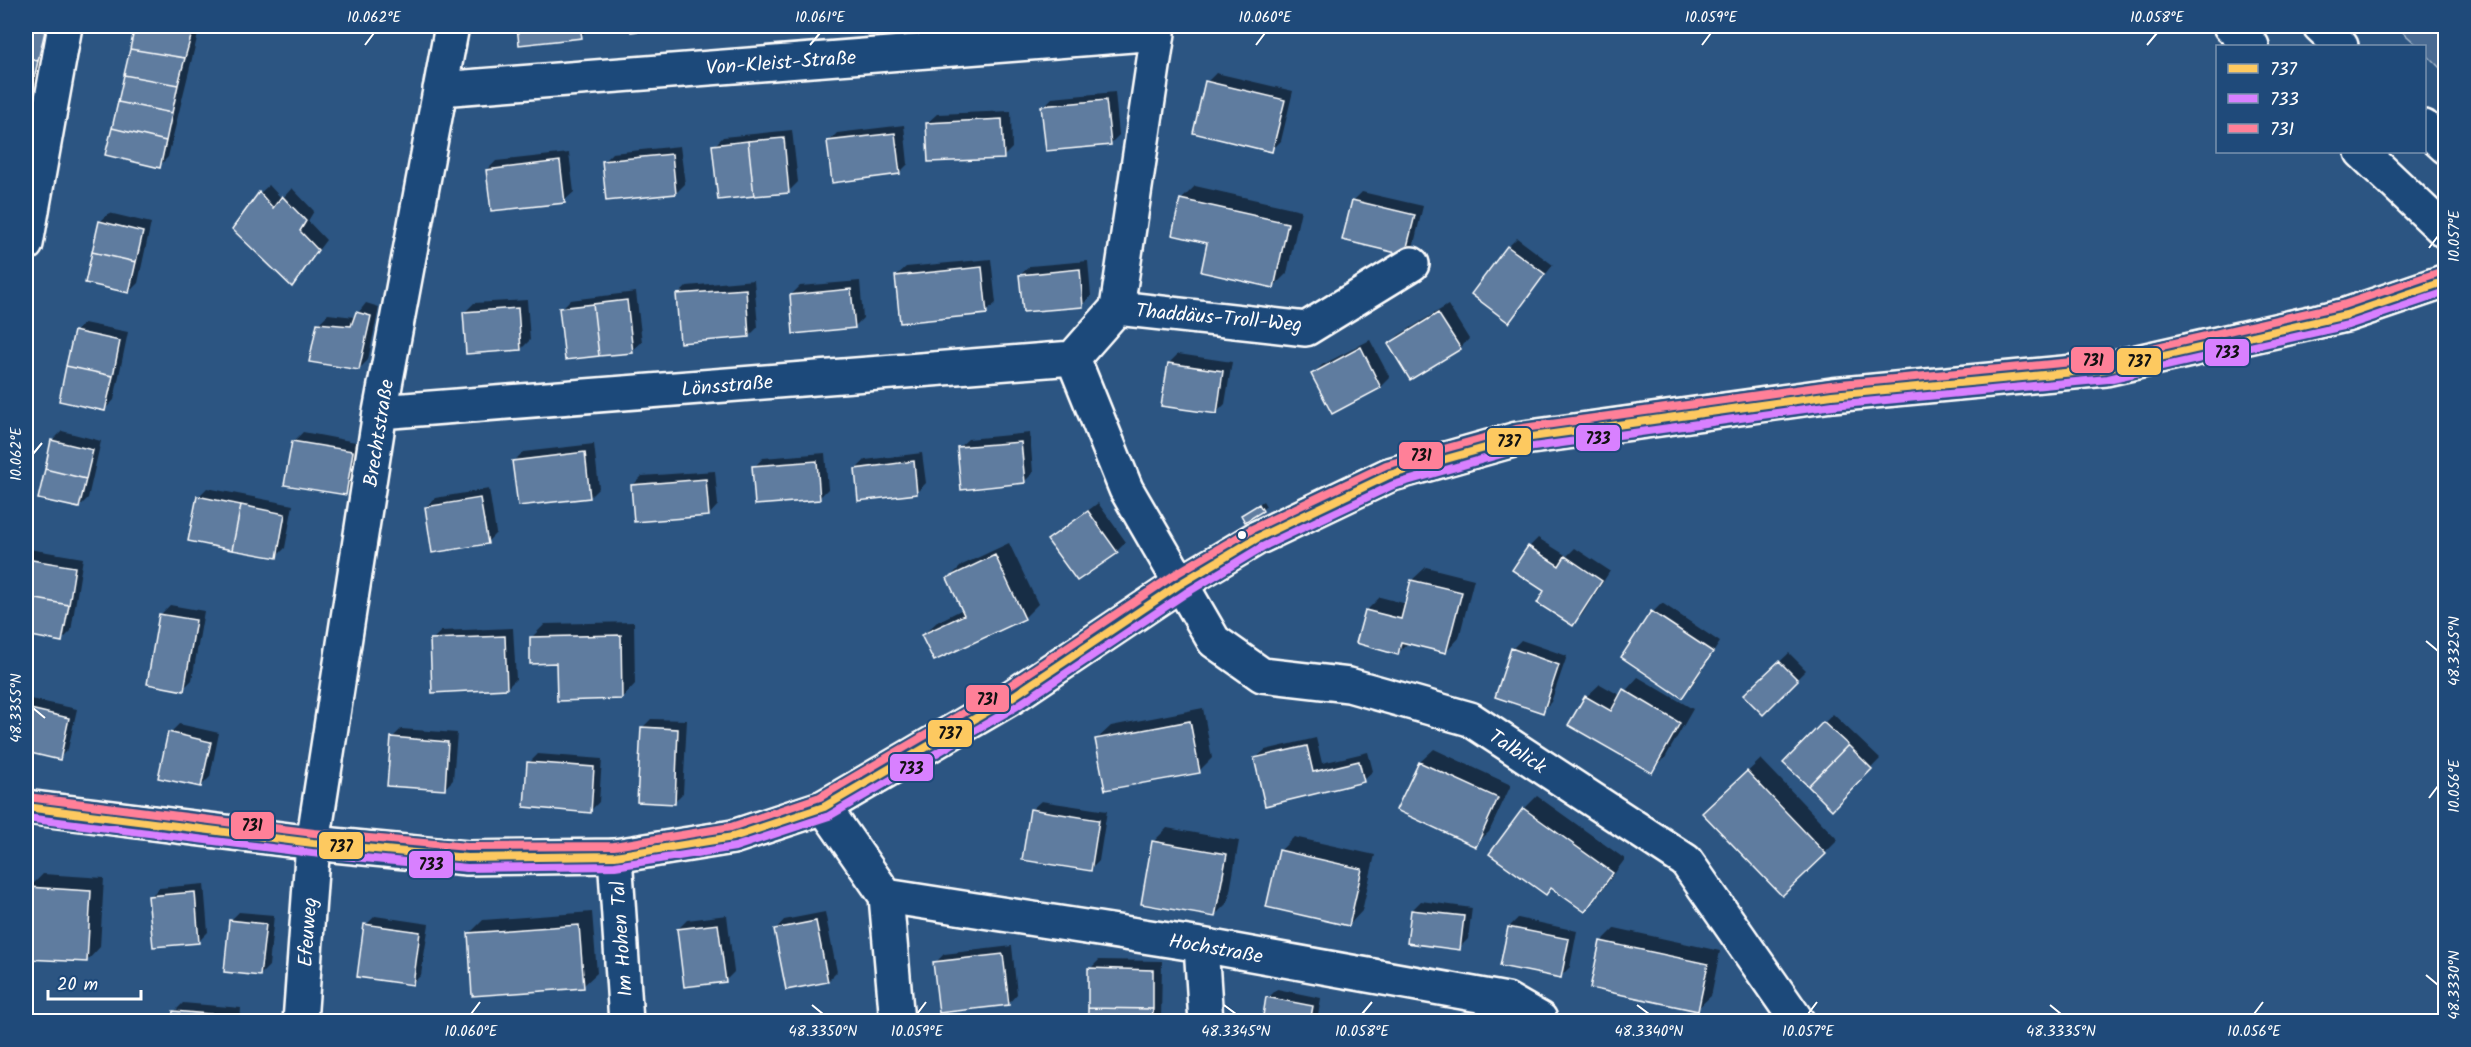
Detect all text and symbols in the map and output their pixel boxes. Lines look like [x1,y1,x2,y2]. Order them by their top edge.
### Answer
text: 10.062°E [347,6,402,30]
text: 10.061°E [795,6,846,30]
text: 10.060°E [1239,6,1293,30]
text: 10.059°E [1685,6,1738,30]
text: 10.058°E [2130,6,2185,30]
street label: Von-Kleist-Straße [705,43,857,85]
legend [2216,45,2426,153]
text: 737 [2270,56,2298,85]
text: 733 [2270,86,2299,115]
text: 731 [2270,116,2294,145]
text: 10.057°E [2443,209,2467,262]
street label: Thaddäus-Troll-Weg [1134,296,1303,342]
line badge: 733 [2204,338,2250,367]
text: 733 [2214,341,2240,366]
line badge: 731 [2070,346,2115,374]
line badge: 737 [2116,347,2162,376]
text: 731 [2082,349,2104,374]
text: 737 [2127,350,2151,375]
street label: Lönsstraße [680,367,774,407]
street label: Brechtstraße [356,377,404,489]
line badge: 733 [1575,424,1621,452]
text: 10.062°E [5,426,29,481]
line badge: 737 [1486,427,1532,456]
text: 733 [1585,427,1611,452]
text: 737 [1497,430,1521,455]
line badge: 731 [1398,441,1444,470]
text: 731 [1410,444,1432,469]
unlabelled marker [1236,529,1248,541]
text: 48.3325°N [2443,616,2467,686]
text: 48.3355°N [5,673,29,743]
line badge: 731 [965,684,1010,713]
text: 731 [976,688,998,713]
line badge: 737 [927,719,973,748]
text: 737 [938,722,962,747]
street label: Talblick [1482,722,1553,784]
line badge: 733 [889,753,934,782]
text: 733 [898,757,924,782]
text: 10.056°E [2443,758,2467,813]
line badge: 731 [230,811,275,840]
text: 731 [241,814,263,839]
line badge: 737 [318,831,364,860]
text: 737 [329,835,353,860]
line badge: 733 [408,850,454,879]
text: 733 [418,853,444,878]
street label: Im Hohen Tal [603,880,643,998]
street label: Efeuweg [291,896,327,968]
street label: Hochstraße [1166,926,1265,974]
text: 48.3330°N [2443,950,2467,1020]
scale bar [48,963,141,1001]
text: 20 m [57,971,98,1000]
text: 10.060°E [445,1020,499,1044]
text: 48.3350°N [789,1020,857,1044]
text: 10.059°E [891,1020,944,1044]
text: 48.3345°N [1201,1020,1271,1044]
text: 10.058°E [1335,1020,1390,1044]
text: 48.3340°N [1615,1020,1684,1044]
text: 10.057°E [1782,1020,1835,1044]
text: 48.3335°N [2026,1020,2096,1044]
text: 10.056°E [2227,1020,2282,1044]

